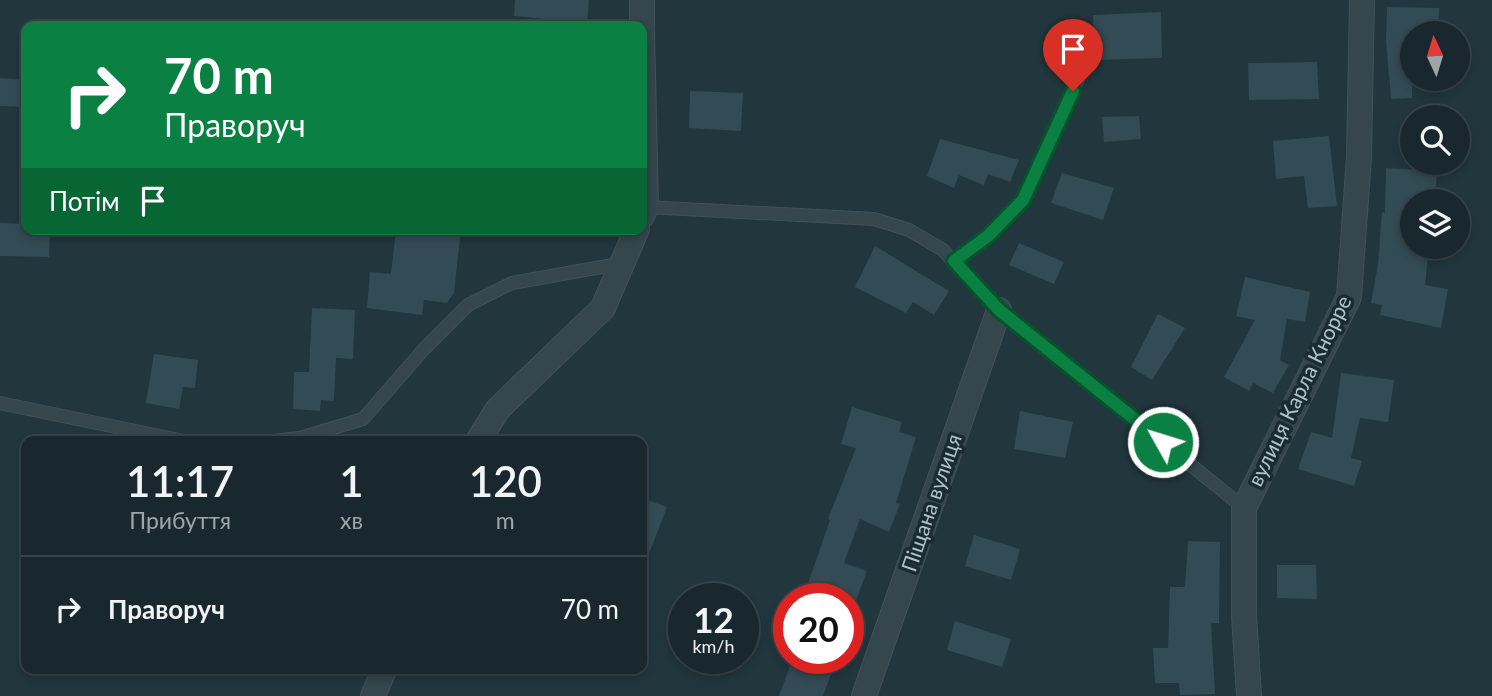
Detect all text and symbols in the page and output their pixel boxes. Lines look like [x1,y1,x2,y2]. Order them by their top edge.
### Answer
pin [1043,19,1103,91]
north arrow [1400,21,1470,91]
map controls [1400,21,1470,259]
icon: arrive [1054,30,1092,68]
text: 70 m [164,46,274,104]
icon: right [49,49,140,140]
text: Праворуч [164,105,306,144]
button: search [1400,105,1470,175]
icon: arrive [134,182,172,220]
text: Потім [49,185,120,217]
button: layers [1400,189,1470,259]
street label: вулиця Карла Кнорре [1242,291,1356,490]
position arrow [1126,405,1200,479]
street label: Піщана вулиця [895,430,966,575]
text: 11:17 [126,456,234,506]
text: 1 [339,456,364,506]
text: 120 [469,456,542,506]
text: Прибуття [129,506,231,534]
text: хв [340,506,363,534]
text: m [496,506,515,534]
speed limit sign: 20 [773,583,864,674]
icon: right [49,590,87,628]
text: Праворуч [108,593,225,625]
text: 70 m [561,593,619,625]
text: 12 [693,598,734,640]
text: km/h [692,635,735,657]

